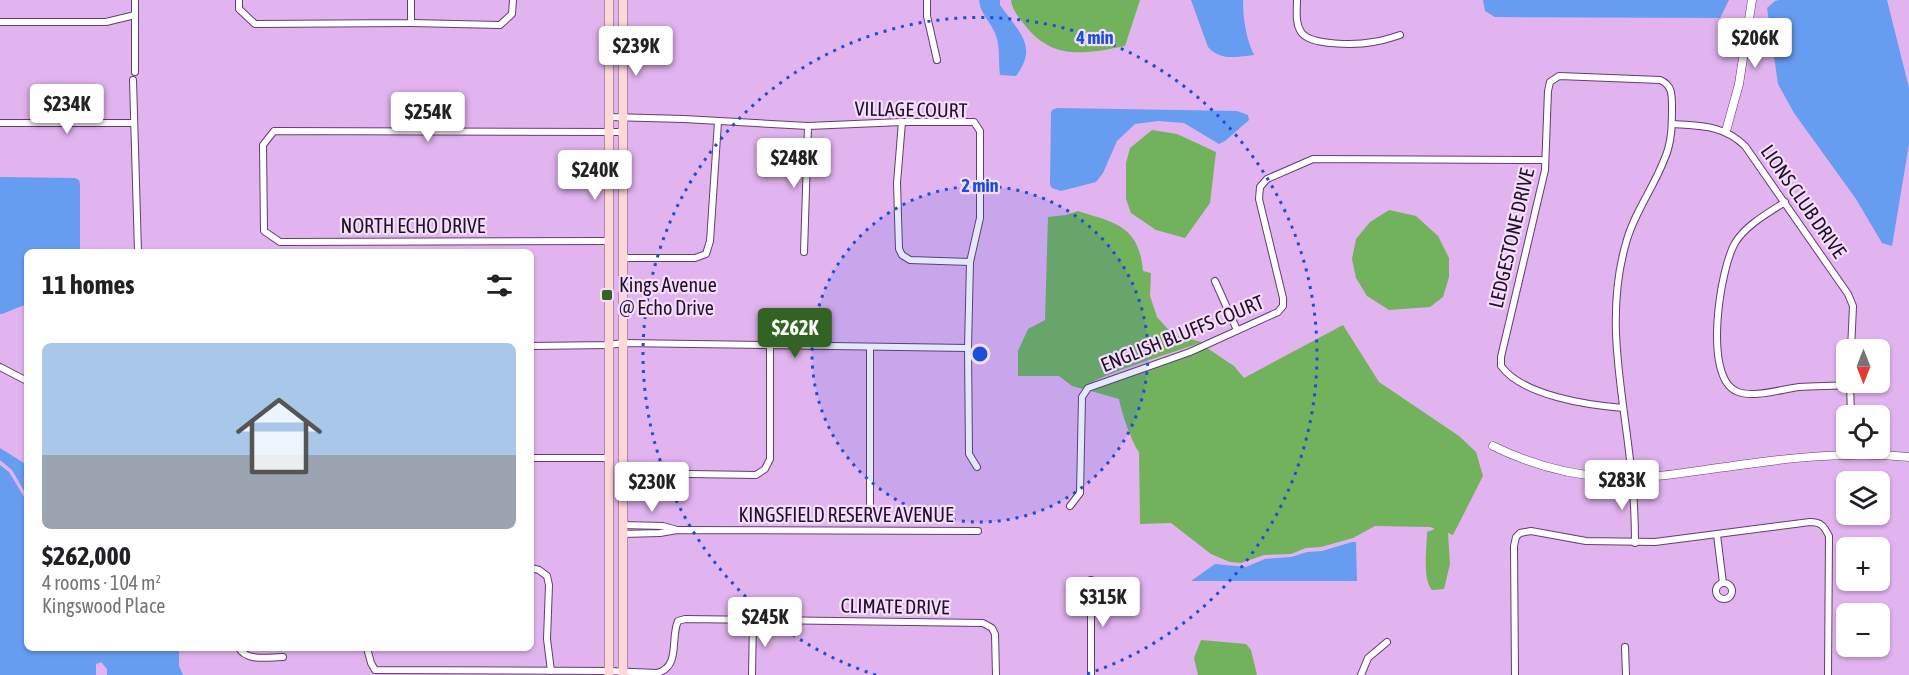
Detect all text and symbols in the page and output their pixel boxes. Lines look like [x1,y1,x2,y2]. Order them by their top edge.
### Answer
pin: $206K [1713,18,1797,69]
pin: $239K [594,26,678,77]
text: $206K [1732,26,1778,49]
text: 4 min [1076,27,1114,48]
text: $239K [613,34,659,57]
pin: $234K [25,84,109,135]
text: $234K [44,92,90,115]
pin: $254K [386,92,470,143]
street label: VILLAGE COURT [854,97,968,121]
text: $254K [405,100,451,123]
pin: $248K [752,138,836,189]
street label: LIONS CLUB DRIVE [1756,140,1852,262]
text: $248K [771,146,817,169]
pin: $240K [553,150,637,201]
text: $240K [572,158,618,181]
street label: LEDGESTONE DRIVE [1484,165,1538,310]
text: 2 min [962,175,999,196]
street label: NORTH ECHO DRIVE [341,214,486,237]
icon: filters [483,269,516,302]
text: 11 homes [42,270,135,300]
place label: Kings Avenue @ Echo Drive [619,273,717,319]
marker: Kings Avenue @ Echo Drive [600,288,614,302]
street label: ENGLISH BLUFFS COURT [1097,290,1267,376]
pin: $262K [753,308,837,359]
text: $262K [772,316,818,339]
north arrow [1836,339,1890,393]
map controls [1836,339,1890,657]
centre of rings [970,344,990,364]
icon: home [225,382,333,490]
button: locate [1836,405,1890,459]
pin: $283K [1580,460,1664,511]
pin: $230K [610,462,694,513]
text: $283K [1599,468,1645,491]
text: $230K [629,470,675,493]
button: layers [1836,471,1890,525]
street label: KINGSFIELD RESERVE AVENUE [738,503,954,526]
button: + [1836,537,1890,591]
text: $262,000 [42,541,131,571]
text: 4 rooms · 104 m² [42,571,161,594]
pin: $315K [1061,577,1145,628]
text: $315K [1080,585,1126,608]
text: Kingswood Place [42,594,165,617]
street label: CLIMATE DRIVE [840,594,950,618]
pin: $245K [723,597,807,648]
button: − [1836,603,1890,657]
text: $245K [742,605,788,628]

